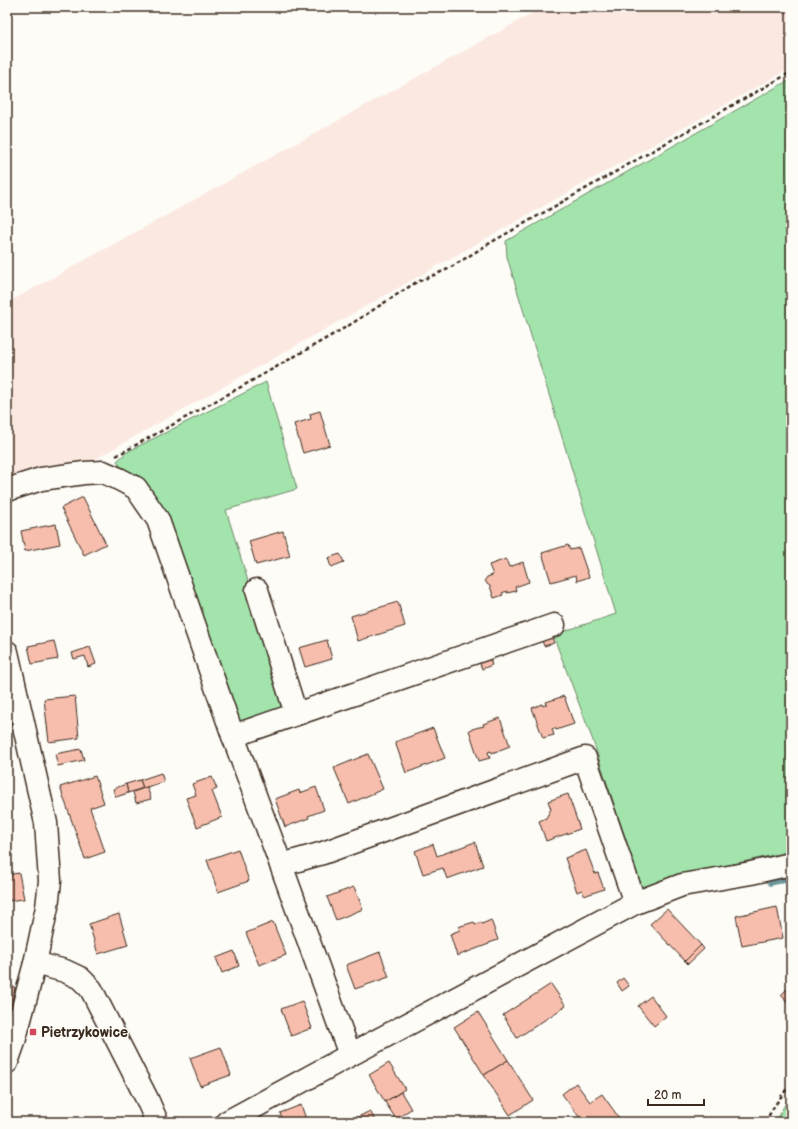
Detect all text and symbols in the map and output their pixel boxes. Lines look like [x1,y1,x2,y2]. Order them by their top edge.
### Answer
place label: Pietrzykowice [41,1024,128,1041]
marker: Pietrzykowice [28,1027,38,1037]
scale bar [648,1081,704,1107]
text: 20 m [654,1088,681,1103]

